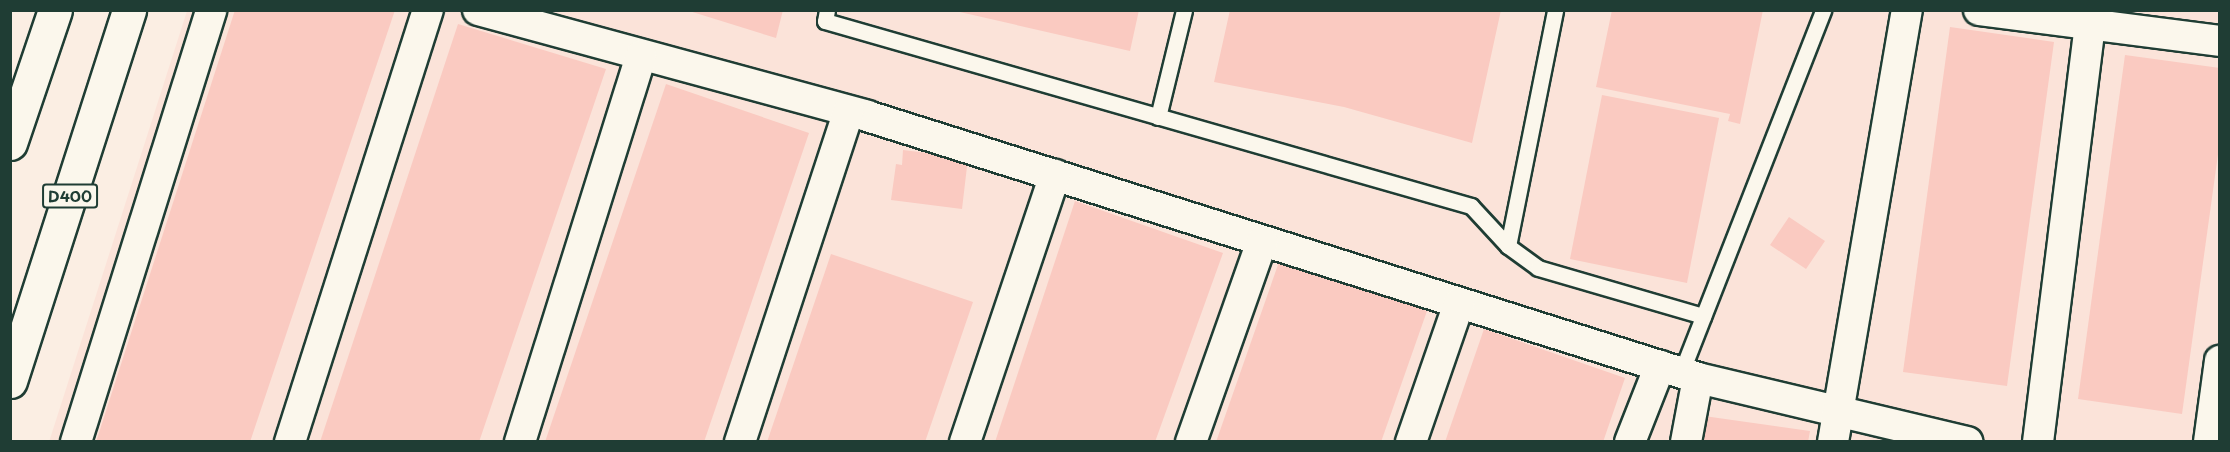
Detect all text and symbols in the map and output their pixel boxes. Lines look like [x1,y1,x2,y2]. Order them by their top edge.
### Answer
road number: D400 [42,184,98,208]

